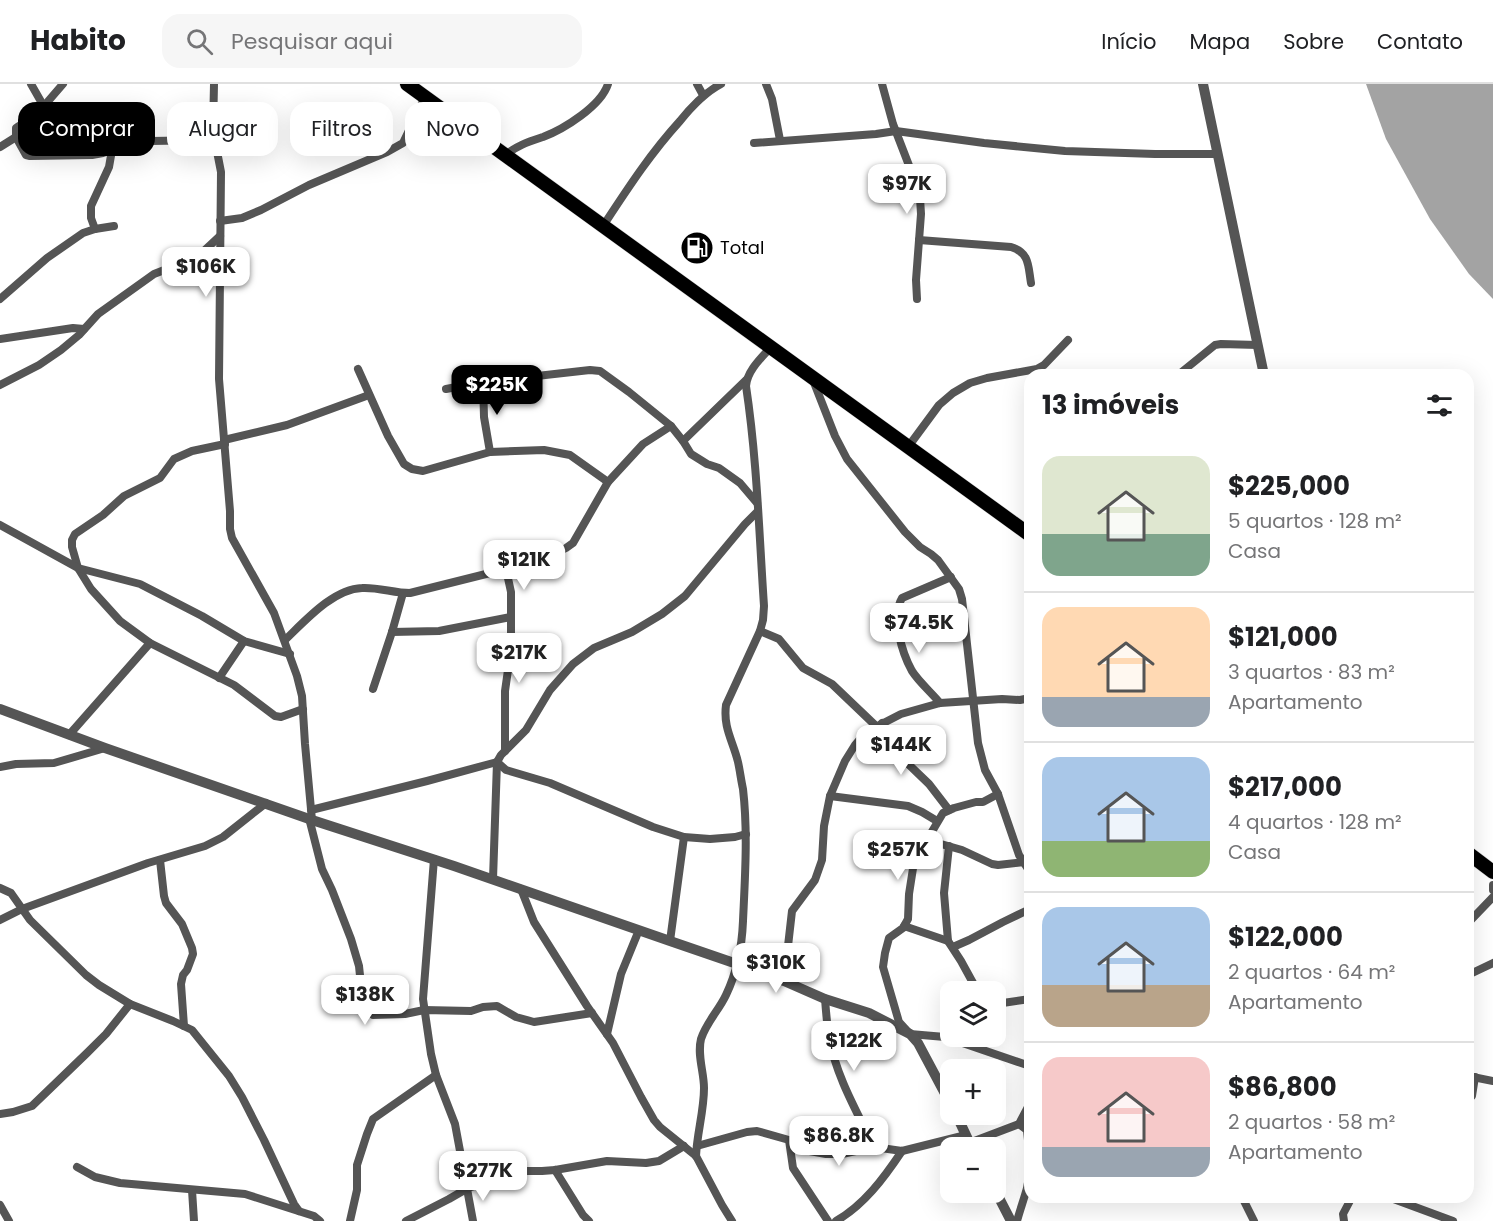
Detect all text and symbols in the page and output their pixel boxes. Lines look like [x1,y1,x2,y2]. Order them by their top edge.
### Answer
search box [162,14,582,68]
text: Habito [30,21,126,60]
icon: search [183,25,216,58]
text: Pesquisar aqui [231,26,393,57]
text: Início [1101,27,1156,56]
text: Mapa [1189,27,1250,56]
text: Sobre [1283,27,1344,56]
text: Contato [1377,27,1463,56]
chip: Comprar [18,102,155,156]
chip: Alugar [167,102,278,156]
chip: Filtros [290,102,393,156]
chip: Novo [405,102,501,156]
pin: $97K [871,164,943,215]
text: $97K [882,169,932,197]
fuel station icon: Total [679,230,715,266]
place label: Total [720,235,764,260]
pin: $106K [164,247,248,298]
text: $106K [176,252,236,280]
pin: $225K [455,365,539,416]
text: $225K [466,370,528,398]
text: 13 imóveis [1042,387,1179,423]
icon: filters [1423,389,1456,422]
text: $225,000 [1228,468,1350,504]
icon: home [1090,480,1162,552]
text: 5 quartos · 128 m² [1228,507,1402,535]
text: Casa [1228,537,1281,565]
pin: $121K [482,540,566,591]
text: $121K [497,545,551,573]
pin: $74.5K [870,603,968,654]
text: $74.5K [884,608,954,636]
text: $121,000 [1228,619,1338,655]
icon: home [1090,631,1162,703]
pin: $217K [477,633,561,684]
text: $217K [491,638,547,666]
text: 3 quartos · 83 m² [1228,658,1395,686]
text: Apartamento [1228,688,1363,716]
pin: $144K [859,725,943,776]
text: $144K [870,730,932,758]
text: $217,000 [1228,769,1342,805]
icon: home [1090,781,1162,853]
text: 4 quartos · 128 m² [1228,808,1402,836]
pin: $257K [856,830,940,881]
text: $257K [867,835,929,863]
text: Casa [1228,838,1281,866]
text: $122,000 [1228,919,1343,955]
icon: home [1090,931,1162,1003]
pin: $310K [734,943,818,994]
text: $310K [746,948,806,976]
text: 2 quartos · 64 m² [1228,958,1395,986]
pin: $138K [323,975,407,1026]
text: $138K [335,980,395,1008]
map controls [940,981,1006,1203]
button: layers [940,981,1006,1047]
text: Apartamento [1228,988,1363,1016]
pin: $122K [812,1021,896,1072]
text: $122K [825,1026,883,1054]
button: + [940,1059,1006,1125]
text: $86,800 [1228,1069,1337,1105]
icon: home [1090,1081,1162,1153]
text: 2 quartos · 58 m² [1228,1108,1395,1136]
pin: $86.8K [790,1116,888,1167]
text: $86.8K [803,1121,875,1149]
button: − [940,1137,1006,1203]
text: Apartamento [1228,1138,1363,1166]
pin: $277K [441,1151,525,1202]
text: $277K [453,1156,513,1184]

